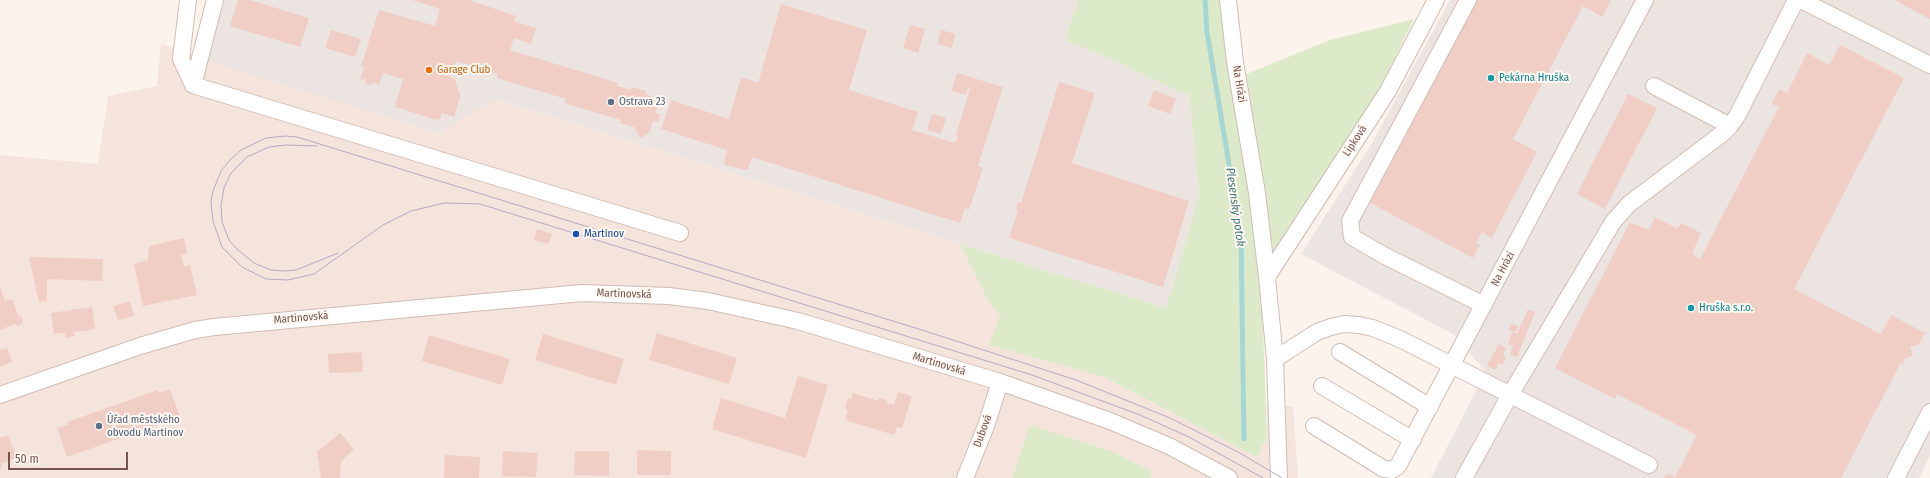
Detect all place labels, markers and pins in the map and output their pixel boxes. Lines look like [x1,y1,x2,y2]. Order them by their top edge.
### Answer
place label: Garage Club [437,63,490,77]
marker: Garage Club [424,65,434,75]
place label: Pekárna Hruška [1499,71,1569,85]
marker: Pekárna Hruška [1486,73,1496,83]
place label: Ostrava 23 [619,95,665,109]
marker: Ostrava 23 [606,97,616,107]
place label: Martinov [584,227,624,241]
marker: Martinov [571,229,581,239]
place label: Hruška s.r.o. [1699,301,1753,315]
marker: Hruška s.r.o. [1686,303,1696,313]
place label: Úřad městského obvodu Martinov [107,413,183,439]
marker: Úřad městského obvodu Martinov [94,421,104,431]

